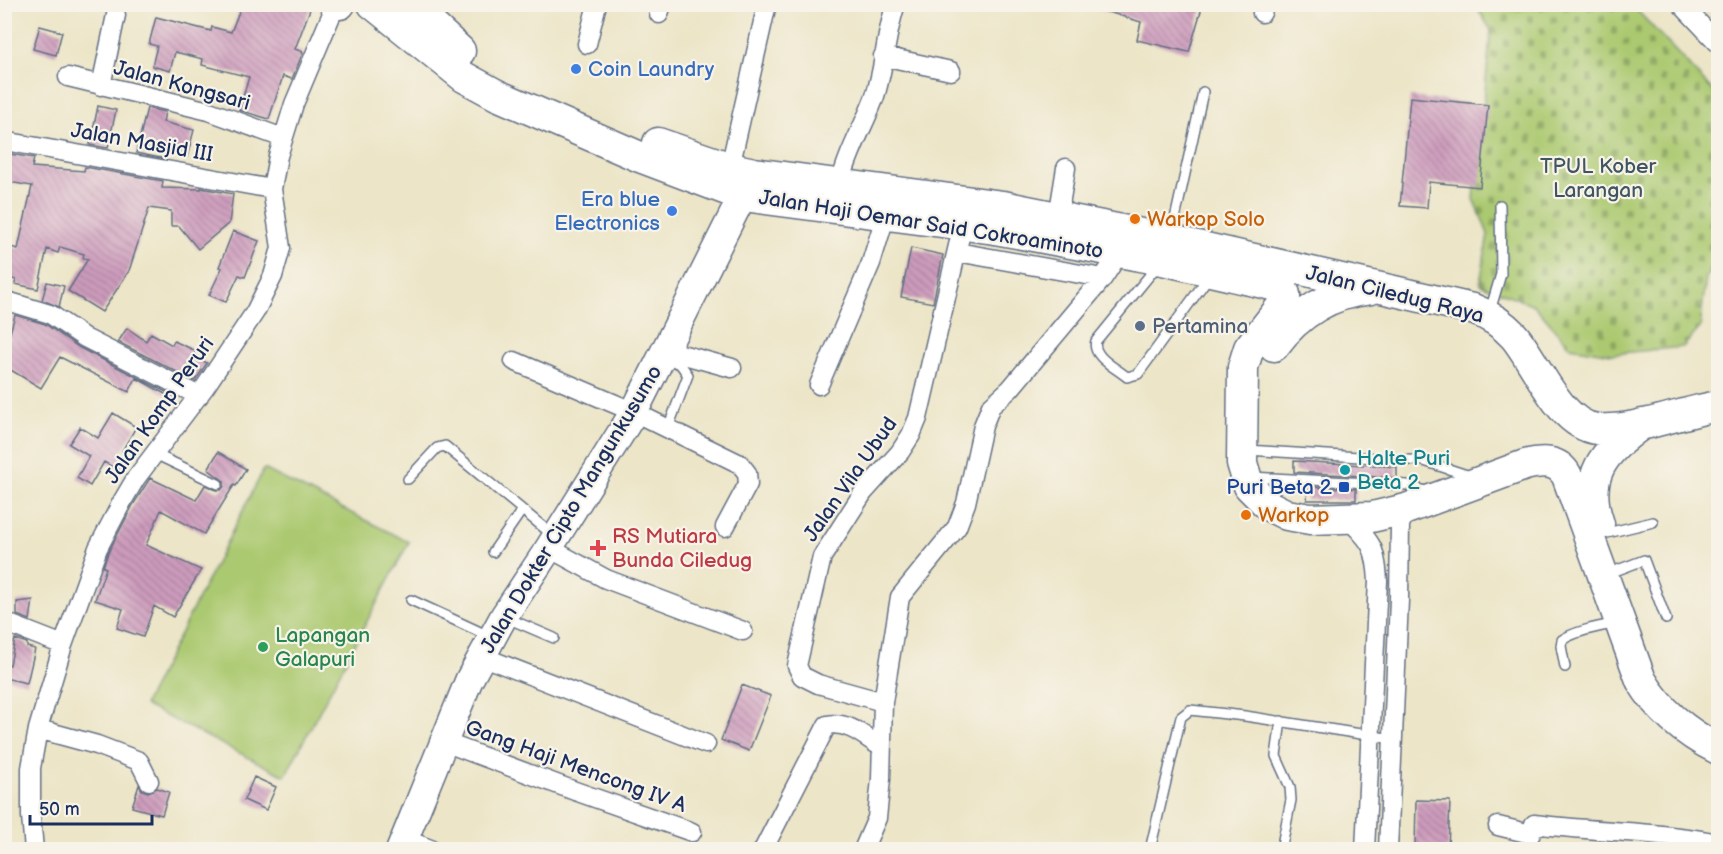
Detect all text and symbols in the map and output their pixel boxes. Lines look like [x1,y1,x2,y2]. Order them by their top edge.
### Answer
street label: Jalan Kongsari [111,55,253,116]
place label: Coin Laundry [588,57,715,82]
marker: Coin Laundry [569,62,583,76]
street label: Jalan Masjid III [69,118,215,167]
park label: TPUL Kober Larangan [1540,154,1656,203]
street label: Jalan Haji Oemar Said Cokroaminoto [757,185,1105,264]
place label: Era blue Electronics [554,187,660,236]
marker: Era blue Electronics [665,204,679,218]
place label: Warkop Solo [1147,207,1265,232]
marker: Warkop Solo [1128,212,1142,226]
street label: Jalan Ciledug Raya [1303,260,1486,329]
place label: Pertamina [1152,314,1248,339]
marker: Pertamina [1133,319,1147,333]
street label: Jalan Komp Peruri [99,332,219,488]
street label: Jalan Dokter Cipto Mangunkusumo [475,361,668,658]
street label: Jalan Vila Ubud [798,412,903,546]
place label: Halte Puri Beta 2 [1357,446,1450,495]
marker: Halte Puri Beta 2 [1338,463,1352,477]
place label: Puri Beta 2 [1226,475,1333,500]
marker: Puri Beta 2 [1337,480,1351,494]
place label: Warkop [1258,503,1329,528]
marker: Warkop [1239,508,1253,522]
place label: RS Mutiara Bunda Ciledug [612,524,752,573]
marker: RS Mutiara Bunda Ciledug [589,539,607,557]
place label: Lapangan Galapuri [275,623,370,672]
marker: Lapangan Galapuri [256,640,270,654]
street label: Gang Haji Mencong IV A [462,715,690,818]
scale bar [30,788,152,826]
text: 50 m [39,799,80,820]

